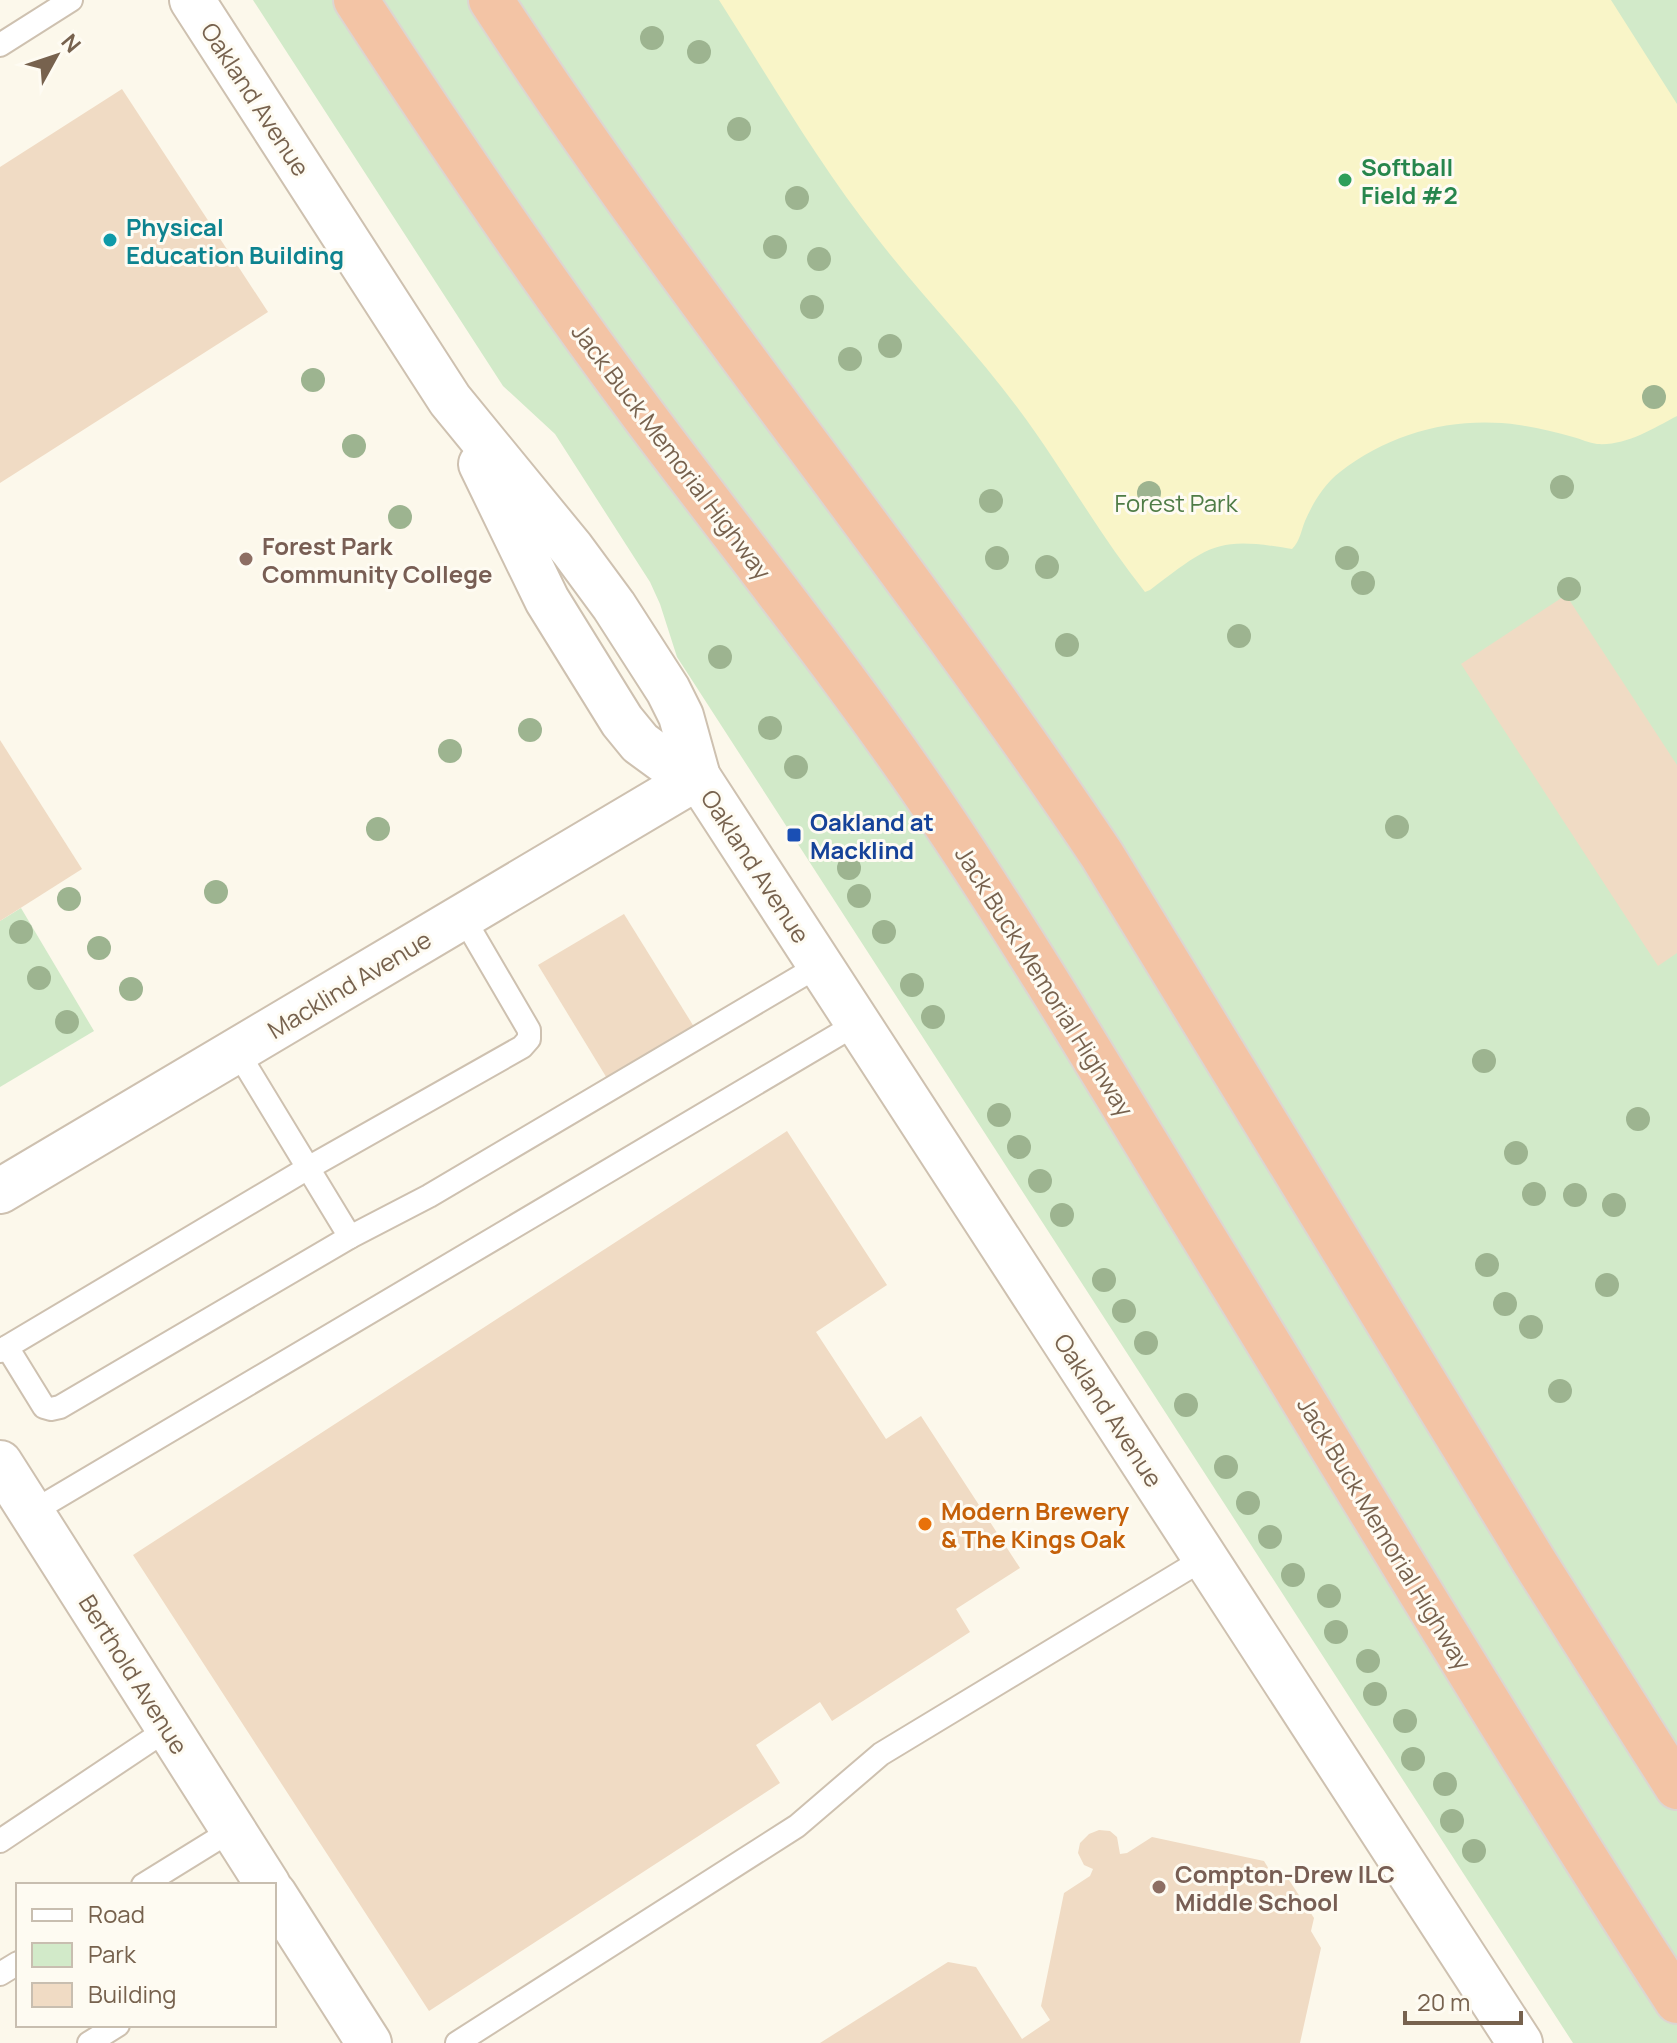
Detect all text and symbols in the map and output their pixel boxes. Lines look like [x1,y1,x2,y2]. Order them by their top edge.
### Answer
north arrow [16,16,96,96]
street label: Oakland Avenue [194,16,318,182]
text: N [55,27,88,59]
place label: Softball Field #2 [1361,150,1458,211]
marker: Softball Field #2 [1336,171,1354,189]
place label: Physical Education Building [126,210,344,271]
marker: Physical Education Building [101,231,119,249]
street label: Jack Buck Memorial Highway [565,316,780,586]
park label: Forest Park [1114,486,1239,519]
place label: Forest Park Community College [262,529,492,590]
marker: Forest Park Community College [237,550,255,568]
street label: Oakland Avenue [694,783,818,949]
place label: Oakland at Macklind [810,805,934,866]
marker: Oakland at Macklind [785,826,803,844]
street label: Jack Buck Memorial Highway [948,839,1142,1123]
street label: Macklind Avenue [261,922,437,1046]
street label: Oakland Avenue [1047,1327,1171,1493]
street label: Jack Buck Memorial Highway [1290,1390,1480,1676]
place label: Modern Brewery & The Kings Oak [941,1494,1130,1555]
marker: Modern Brewery & The Kings Oak [916,1515,934,1533]
street label: Berthold Avenue [72,1588,196,1760]
place label: Compton-Drew ILC Middle School [1175,1857,1395,1918]
marker: Compton-Drew ILC Middle School [1150,1878,1168,1896]
legend [16,1883,276,2027]
text: Road [88,1897,145,1930]
text: Park [88,1937,137,1970]
scale bar [1405,1975,1521,2025]
text: Building [88,1977,176,2010]
text: 20 m [1417,1985,1470,2018]

